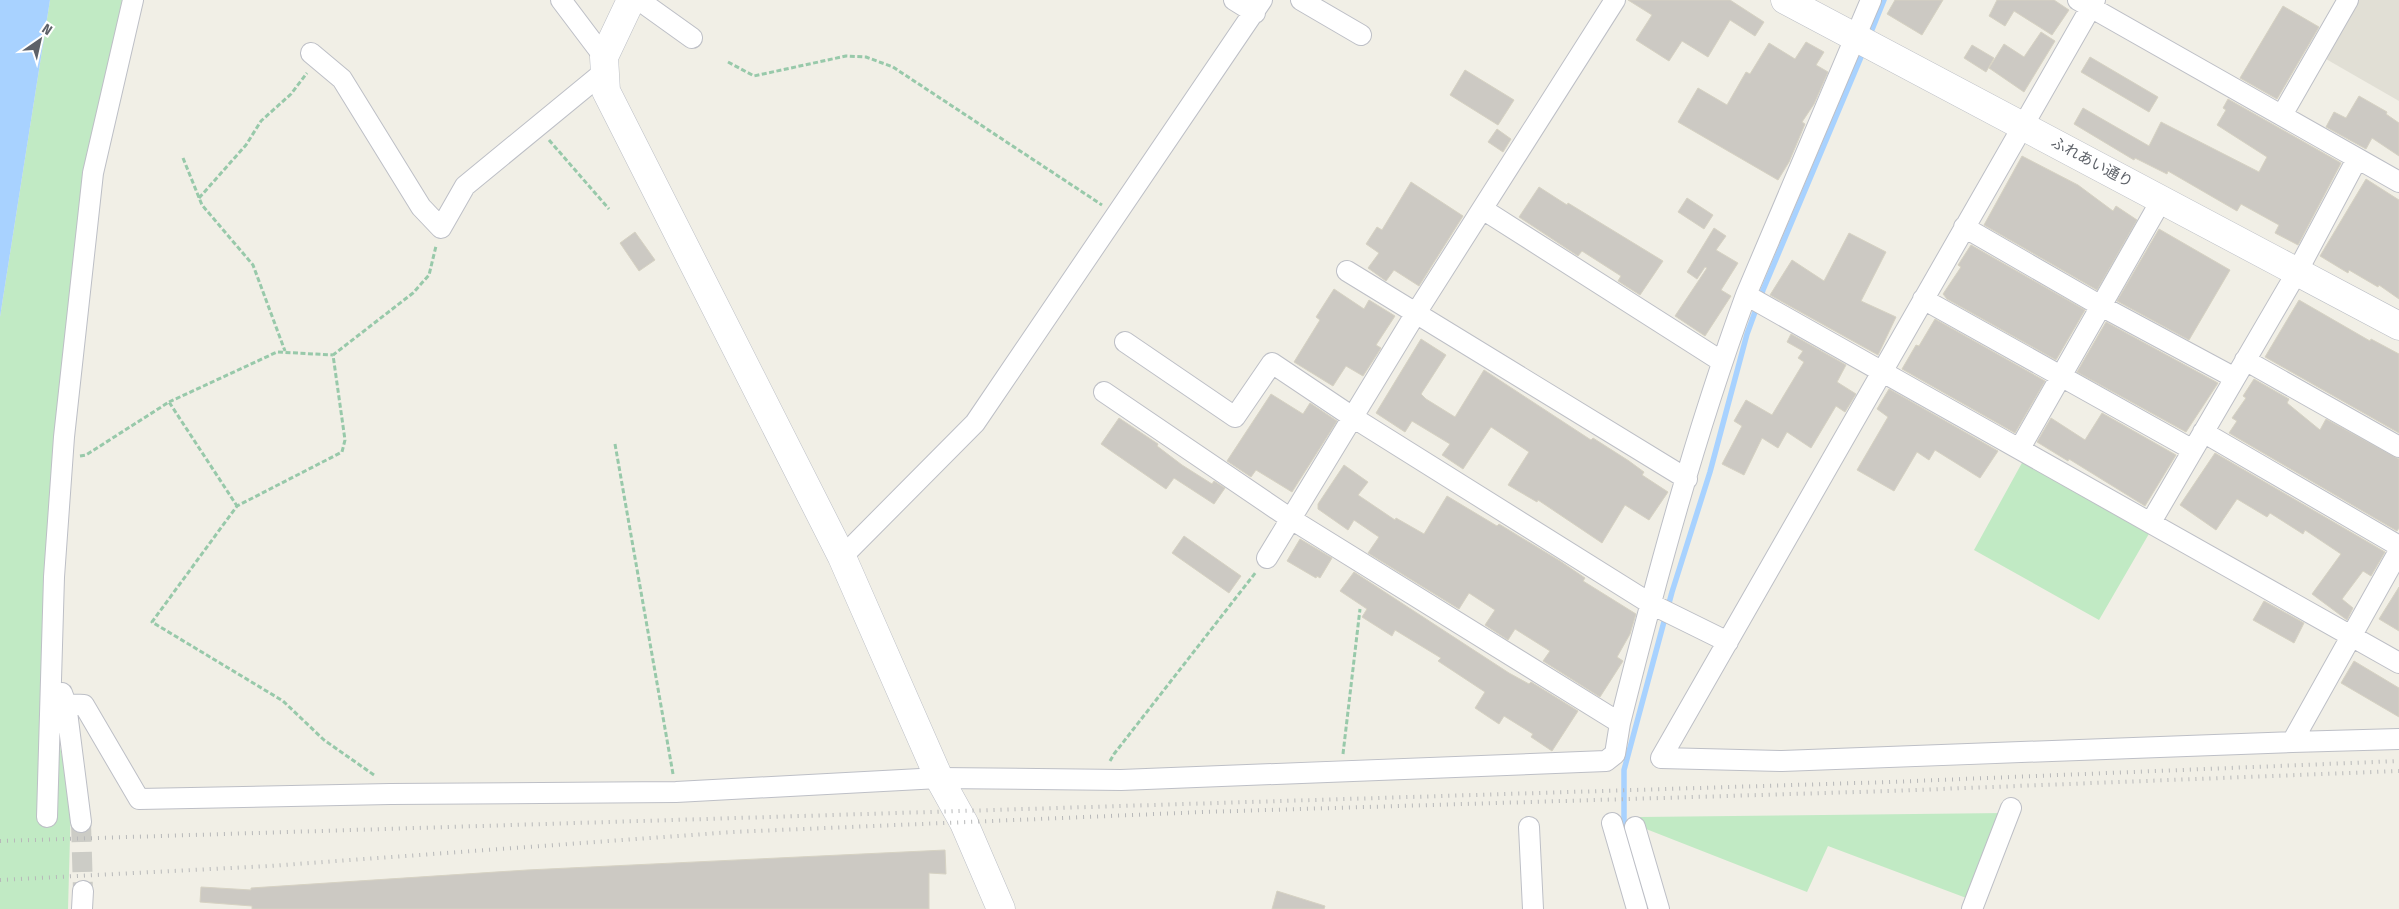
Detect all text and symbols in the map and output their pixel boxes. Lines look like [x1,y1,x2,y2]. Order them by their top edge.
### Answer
north arrow [15,15,65,65]
text: N [39,20,55,39]
street label: ふれあい通り [2048,133,2136,191]

